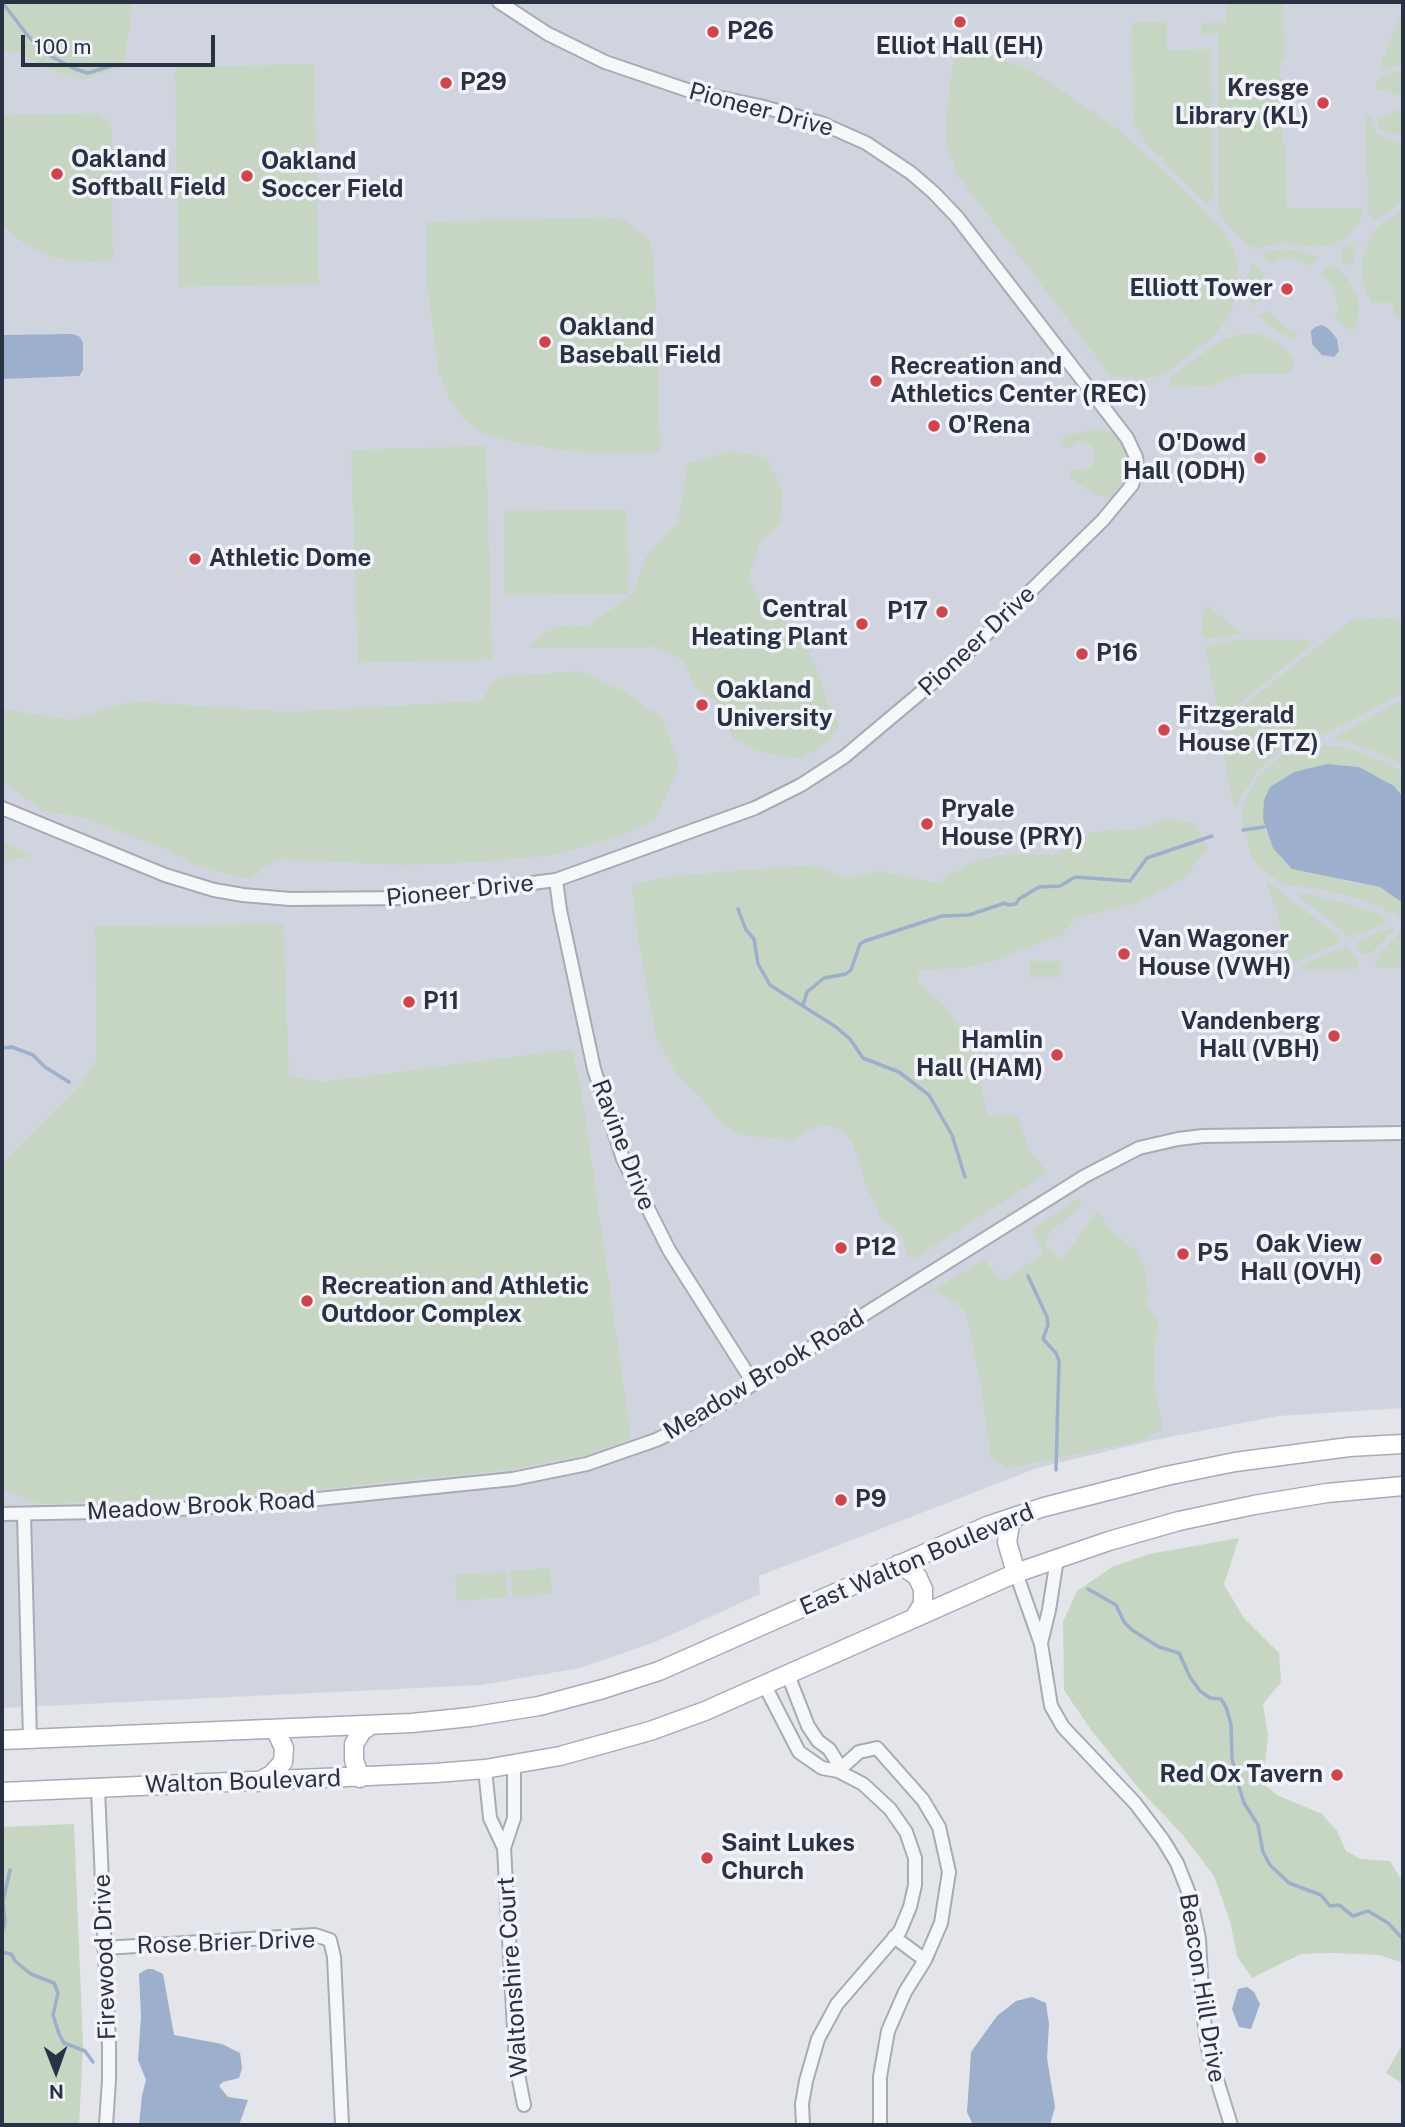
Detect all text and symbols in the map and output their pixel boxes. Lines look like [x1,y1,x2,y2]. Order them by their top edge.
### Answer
marker: Elliot Hall (EH) [952,14,968,30]
place label: P26 [727,18,774,46]
scale bar [24,21,219,65]
marker: P26 [705,24,721,40]
place label: Elliot Hall (EH) [876,33,1044,61]
text: 100 m [34,34,91,59]
place label: P29 [460,69,507,97]
marker: P29 [438,75,454,91]
place label: Kresge Library (KL) [1175,75,1309,131]
street label: Pioneer Drive [686,77,836,143]
marker: Kresge Library (KL) [1315,95,1331,111]
place label: Oakland Softball Field [71,146,226,202]
place label: Oakland Soccer Field [261,148,403,204]
marker: Oakland Softball Field [49,166,65,182]
marker: Oakland Soccer Field [239,168,255,184]
place label: Elliott Tower [1129,275,1273,303]
marker: Elliott Tower [1279,281,1295,297]
place label: Oakland Baseball Field [559,314,721,370]
marker: Oakland Baseball Field [537,334,553,350]
place label: Recreation and Athletics Center (REC) [890,353,1147,409]
marker: Recreation and Athletics Center (REC) [868,373,884,389]
place label: O'Rena [948,412,1030,440]
marker: O'Rena [926,418,942,434]
place label: O'Dowd Hall (ODH) [1123,430,1246,486]
marker: O'Dowd Hall (ODH) [1252,450,1268,466]
place label: Athletic Dome [209,545,371,573]
marker: Athletic Dome [187,551,203,567]
street label: Pioneer Drive [913,580,1041,702]
place label: Central Heating Plant [691,596,848,652]
place label: P17 [887,598,928,626]
marker: P17 [934,604,950,620]
marker: Central Heating Plant [854,616,870,632]
place label: P16 [1096,640,1138,668]
marker: P16 [1074,646,1090,662]
place label: Oakland University [716,677,832,733]
marker: Oakland University [694,697,710,713]
place label: Fitzgerald House (FTZ) [1178,702,1319,758]
marker: Fitzgerald House (FTZ) [1156,722,1172,738]
place label: Pryale House (PRY) [941,796,1083,852]
marker: Pryale House (PRY) [919,816,935,832]
street label: Pioneer Drive [385,869,535,913]
place label: Van Wagoner House (VWH) [1138,926,1291,982]
marker: Van Wagoner House (VWH) [1116,946,1132,962]
place label: P11 [423,988,459,1016]
marker: P11 [401,994,417,1010]
place label: Vandenberg Hall (VBH) [1181,1008,1320,1064]
place label: Hamlin Hall (HAM) [916,1027,1043,1083]
marker: Vandenberg Hall (VBH) [1326,1028,1342,1044]
marker: Hamlin Hall (HAM) [1049,1047,1065,1063]
street label: Ravine Drive [585,1076,661,1214]
place label: Oak View Hall (OVH) [1240,1231,1362,1287]
place label: P12 [855,1234,896,1262]
marker: P12 [833,1240,849,1256]
place label: P5 [1197,1240,1229,1268]
marker: P5 [1175,1246,1191,1262]
marker: Oak View Hall (OVH) [1368,1251,1384,1267]
place label: Recreation and Athletic Outdoor Complex [321,1273,589,1329]
marker: Recreation and Athletic Outdoor Complex [299,1293,315,1309]
street label: Meadow Brook Road [659,1304,869,1446]
street label: Meadow Brook Road [86,1486,316,1526]
place label: P9 [855,1486,886,1514]
marker: P9 [833,1492,849,1508]
street label: East Walton Boulevard [796,1498,1038,1622]
place label: Red Ox Tavern [1159,1761,1323,1789]
street label: Walton Boulevard [144,1764,342,1800]
marker: Red Ox Tavern [1329,1767,1345,1783]
place label: Saint Lukes Church [721,1830,855,1886]
marker: Saint Lukes Church [699,1850,715,1866]
street label: Firewood Drive [88,1873,122,2041]
street label: Waltonshire Court [492,1876,534,2078]
street label: Beacon Hill Drive [1173,1891,1231,2085]
street label: Rose Brier Drive [136,1925,316,1961]
north arrow [21,2036,91,2106]
text: N [49,2081,64,2103]

